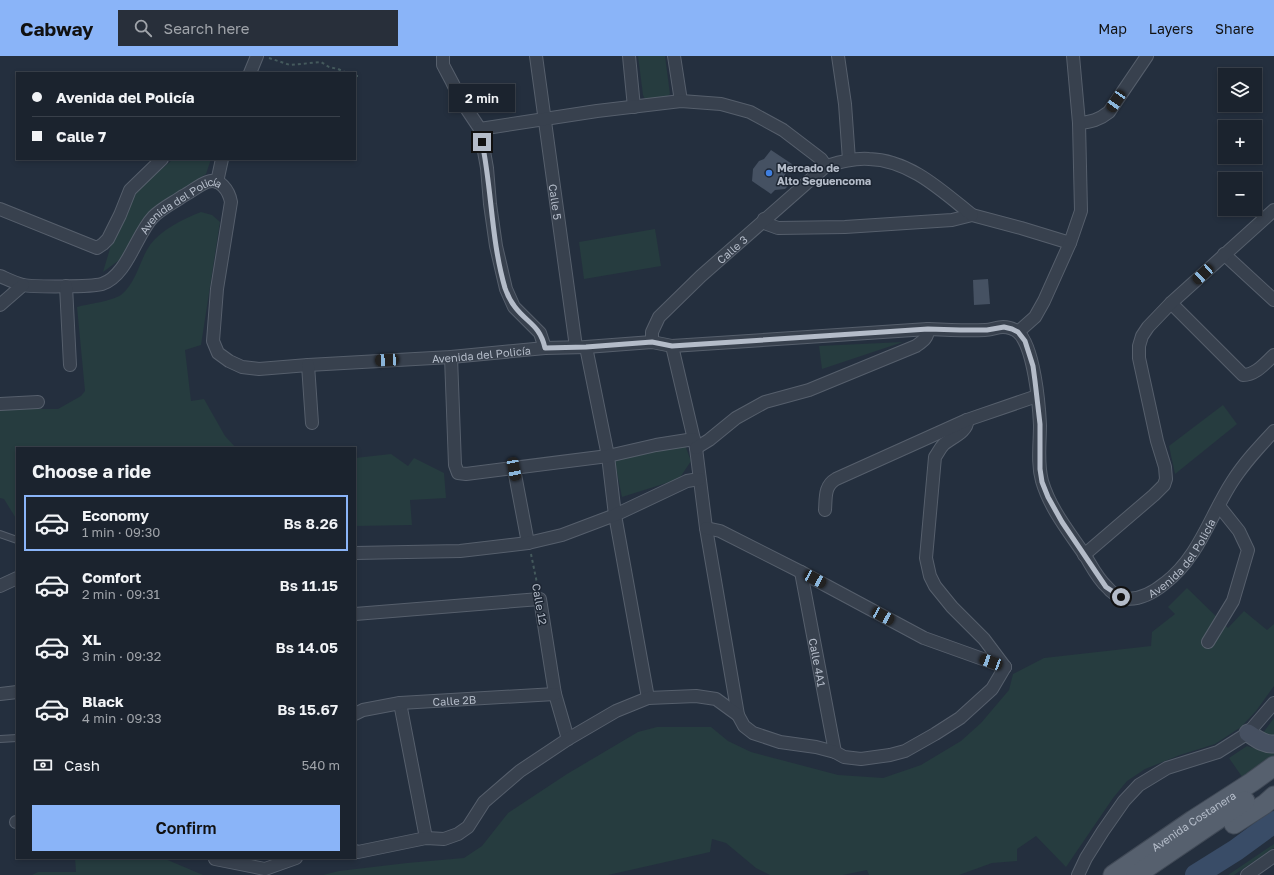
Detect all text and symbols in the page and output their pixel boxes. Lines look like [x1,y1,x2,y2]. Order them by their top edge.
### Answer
search box [118,10,398,46]
text: Cabway [20,17,94,40]
icon: search [132,17,154,39]
text: Search here [164,19,249,37]
text: Map [1098,20,1127,37]
text: Layers [1149,20,1193,37]
text: Share [1215,20,1254,37]
map controls [1218,68,1262,216]
button: layers [1218,68,1262,112]
callout: 2 min [449,84,515,112]
text: Avenida del Policía [56,88,195,106]
car [1104,88,1128,114]
text: 2 min [465,90,499,106]
button: + [1218,120,1262,164]
text: Calle 7 [56,127,106,145]
route end [473,133,491,151]
place label: Mercado de Alto Seguencoma [777,161,871,187]
marker: Mercado de Alto Seguencoma [764,168,774,178]
button: − [1218,172,1262,216]
street label: Avenida del Policía [136,174,225,236]
street label: Calle 5 [547,183,565,220]
street label: Calle 3 [714,232,749,266]
car [1190,261,1216,287]
street label: Avenida del Policía [432,343,531,365]
car [375,353,399,367]
car [506,456,522,482]
text: Choose a ride [32,460,151,482]
icon: car [34,505,70,541]
text: Economy [82,506,149,524]
text: Bs 8.26 [283,514,338,532]
street label: Avenida del Policía [1145,516,1217,599]
text: 1 min · 09:30 [82,524,160,540]
icon: car [34,567,70,603]
text: Comfort [82,568,141,586]
car [802,568,828,590]
text: Bs 11.15 [279,576,338,594]
street label: Calle 12 [530,582,550,626]
text: 2 min · 09:31 [82,586,160,602]
route start [1112,588,1130,606]
car [870,605,896,627]
icon: car [34,629,70,665]
text: XL [82,630,101,648]
street label: Calle 4A1 [807,637,829,688]
text: Bs 14.05 [276,638,338,656]
text: 3 min · 09:32 [82,648,161,664]
car [978,652,1004,672]
icon: car [34,691,70,727]
text: Black [82,692,124,710]
street label: Calle 2B [432,692,476,708]
text: Bs 15.67 [277,700,338,718]
text: 4 min · 09:33 [82,710,162,726]
icon: cash [32,754,54,776]
text: Cash [64,756,100,774]
text: 540 m [302,757,340,773]
street label: Avenida Costanera [1149,788,1238,853]
button: Confirm [32,805,340,851]

